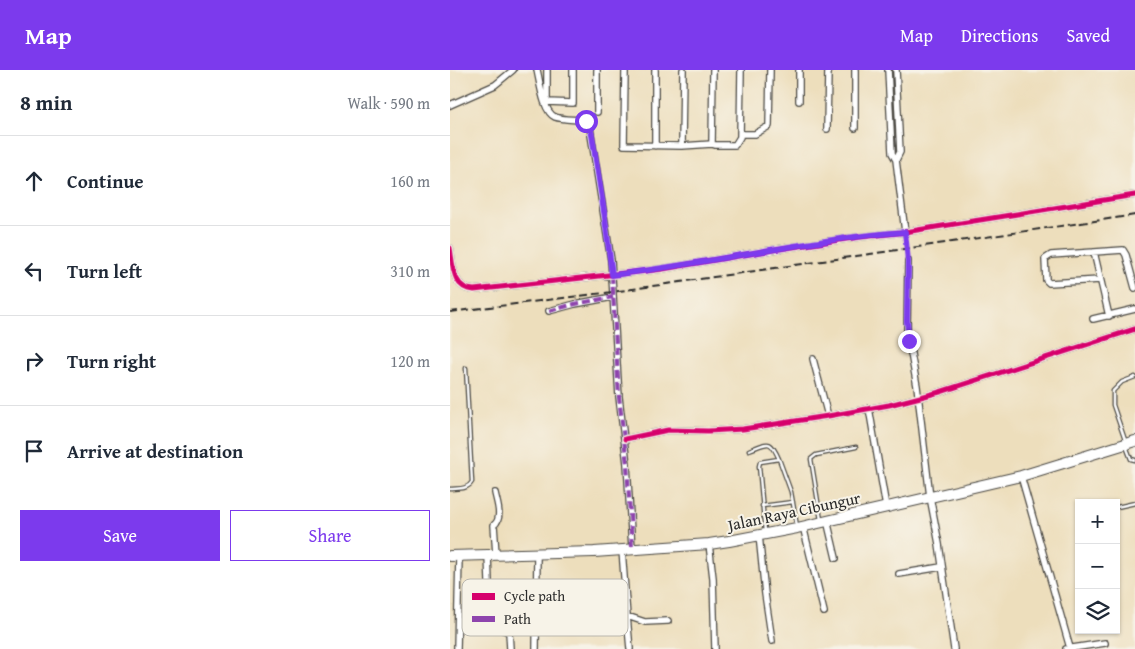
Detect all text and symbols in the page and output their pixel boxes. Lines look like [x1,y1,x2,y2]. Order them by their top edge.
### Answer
text: Map [25,18,72,53]
text: Map [900,22,933,49]
text: Directions [961,22,1038,49]
text: Saved [1066,22,1110,49]
text: 8 min [20,87,72,118]
text: Walk · 590 m [347,91,430,115]
route start [575,110,598,133]
icon: ahead [20,167,48,195]
text: Continue [67,167,144,195]
text: 160 m [390,169,430,193]
icon: left [20,257,48,285]
text: Turn left [67,257,142,285]
text: 310 m [390,259,430,283]
route end [898,330,921,353]
icon: right [20,347,48,375]
text: Turn right [67,347,156,375]
text: 120 m [390,349,430,373]
icon: arrive [20,437,48,465]
text: Arrive at destination [67,437,243,465]
street label: Jalan Raya Cibungur [723,485,863,537]
map controls [1075,499,1120,634]
button: + [1075,499,1120,544]
button: Save [20,510,220,561]
button: Share [230,510,430,561]
button: − [1075,544,1120,589]
legend [462,579,628,636]
text: Cycle path [504,586,565,606]
button: layers [1075,589,1120,634]
text: Path [504,609,531,629]

